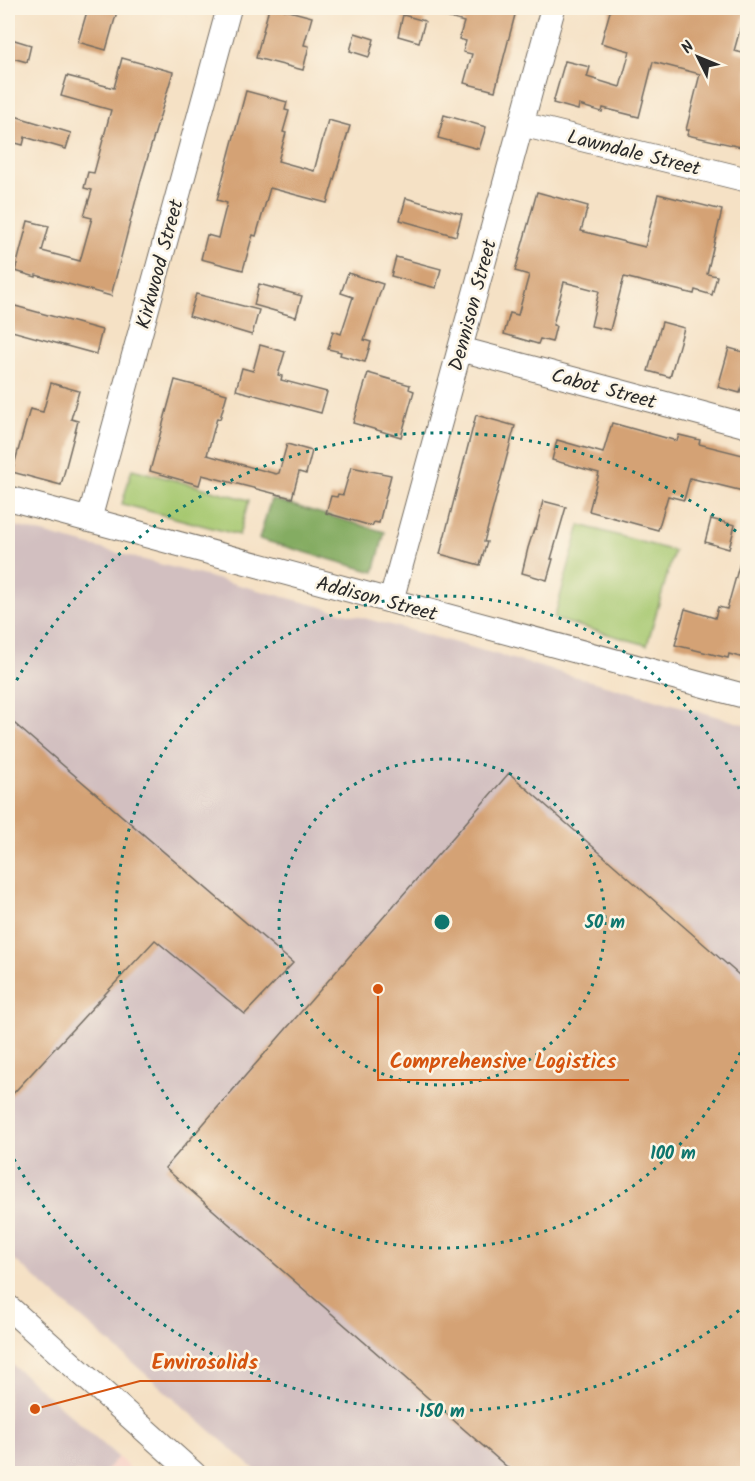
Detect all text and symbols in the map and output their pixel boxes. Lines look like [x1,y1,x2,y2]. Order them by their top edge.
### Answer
north arrow [668,27,728,87]
text: N [676,36,701,60]
street label: Lawndale Street [563,122,704,186]
street label: Kirkwood Street [128,196,194,333]
street label: Dennison Street [441,236,507,375]
street label: Cabot Street [547,361,660,419]
street label: Addison Street [313,568,441,631]
text: 50 m [584,909,625,938]
centre of rings [432,912,452,932]
callout: Comprehensive Logistics [378,1041,629,1080]
text: Comprehensive Logistics [390,1046,616,1079]
text: 100 m [650,1140,696,1169]
callout: Envirosolids [140,1342,271,1381]
text: Envirosolids [152,1347,258,1380]
text: 150 m [419,1398,465,1427]

